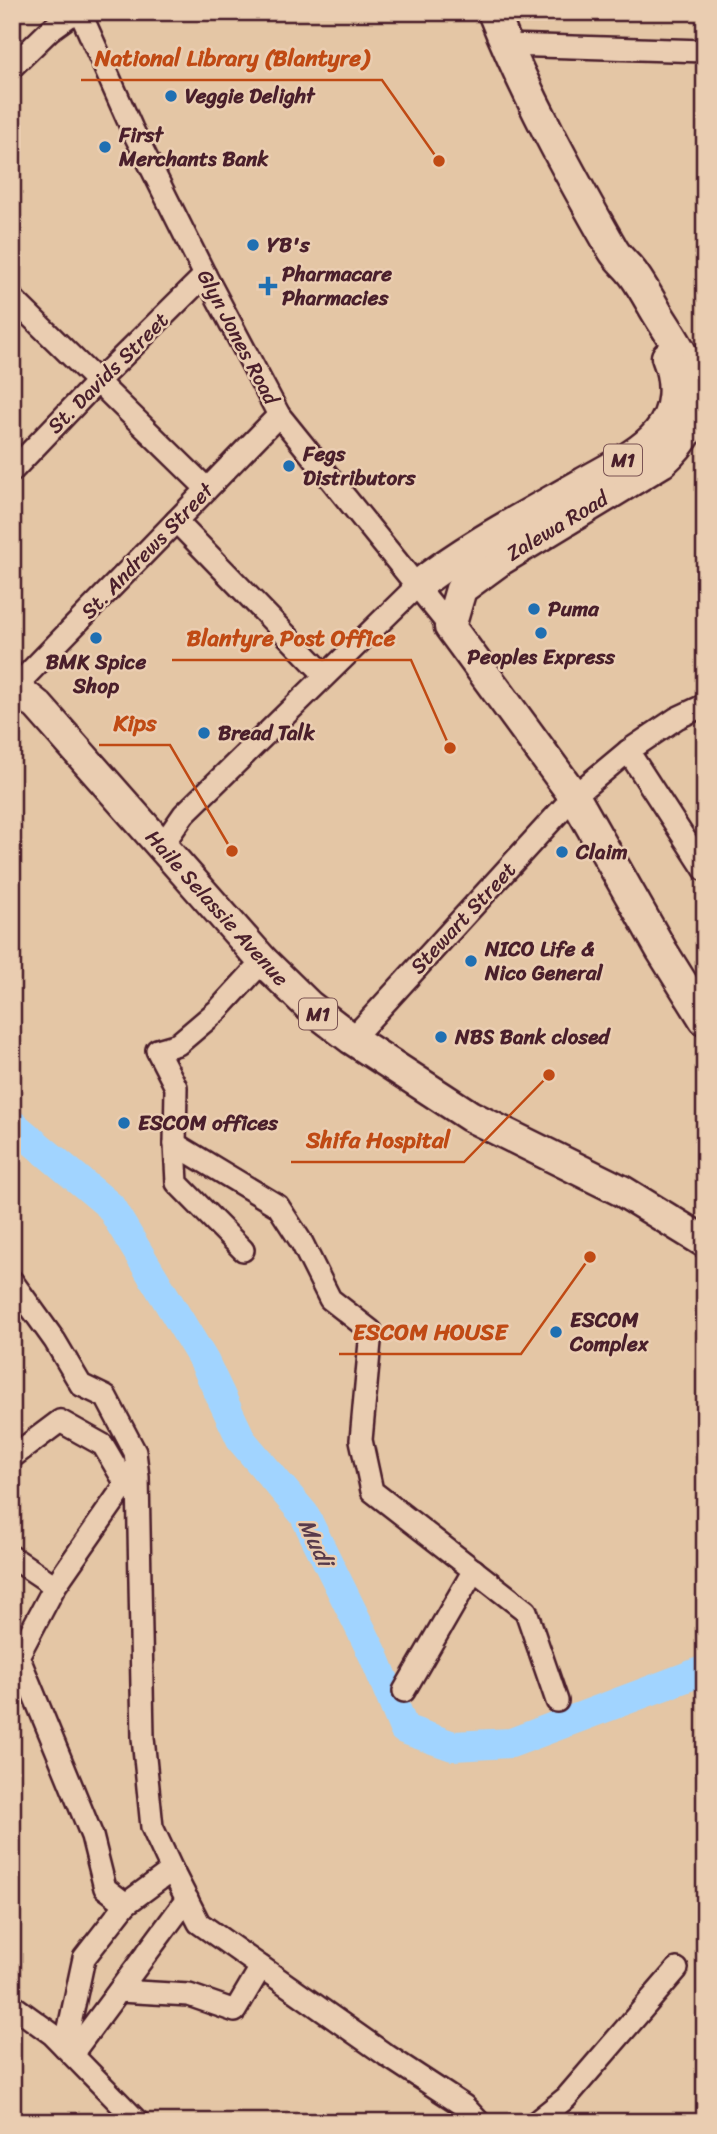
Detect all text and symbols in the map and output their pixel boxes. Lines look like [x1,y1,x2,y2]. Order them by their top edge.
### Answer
callout: National Library (Blantyre) [81,36,382,80]
text: National Library (Blantyre) [94,38,371,79]
place label: Veggie Delight [185,77,316,115]
marker: Veggie Delight [163,88,179,104]
place label: First Merchants Bank [118,116,269,178]
marker: First Merchants Bank [97,139,113,155]
place label: YB's [267,226,311,264]
marker: YB's [245,237,261,253]
place label: Pharmacare Pharmacies [282,255,392,317]
street label: Glyn Jones Road [186,262,291,413]
marker: Pharmacare Pharmacies [260,278,276,294]
street label: St. Davids Street [38,303,178,443]
place label: Fegs Distributors [302,435,417,497]
road number: M1 [604,444,642,475]
marker: Fegs Distributors [281,458,297,474]
street label: St. Andrews Street [71,472,224,629]
street label: Zalewa Road [498,479,617,572]
place label: Puma [548,590,600,628]
marker: Puma [526,601,542,617]
callout: Blantyre Post Office [172,616,411,660]
text: Blantyre Post Office [186,618,396,659]
marker: Peoples Express [533,625,549,641]
marker: BMK Spice Shop [88,630,104,646]
place label: Peoples Express [467,638,615,676]
place label: BMK Spice Shop [46,643,147,705]
callout: Kips [99,701,170,745]
text: Kips [112,703,157,744]
place label: Bread Talk [218,714,316,752]
marker: Bread Talk [196,725,212,741]
street label: Haile Selassie Avenue [136,820,299,996]
place label: Claim [575,833,628,871]
marker: Claim [554,844,570,860]
street label: Stewart Street [400,853,526,983]
place label: NICO Life & Nico General [484,930,603,992]
marker: NICO Life & Nico General [463,953,479,969]
road number: M1 [299,998,337,1030]
place label: NBS Bank closed [454,1018,611,1056]
marker: NBS Bank closed [433,1029,449,1045]
place label: ESCOM offices [138,1104,278,1142]
marker: ESCOM offices [116,1115,132,1131]
callout: Shifa Hospital [291,1118,464,1162]
text: Shifa Hospital [305,1120,451,1161]
place label: ESCOM Complex [569,1301,649,1363]
callout: ESCOM HOUSE [339,1310,521,1354]
text: ESCOM HOUSE [353,1312,510,1353]
marker: ESCOM Complex [548,1324,564,1340]
water label: Mudi [286,1511,347,1578]

